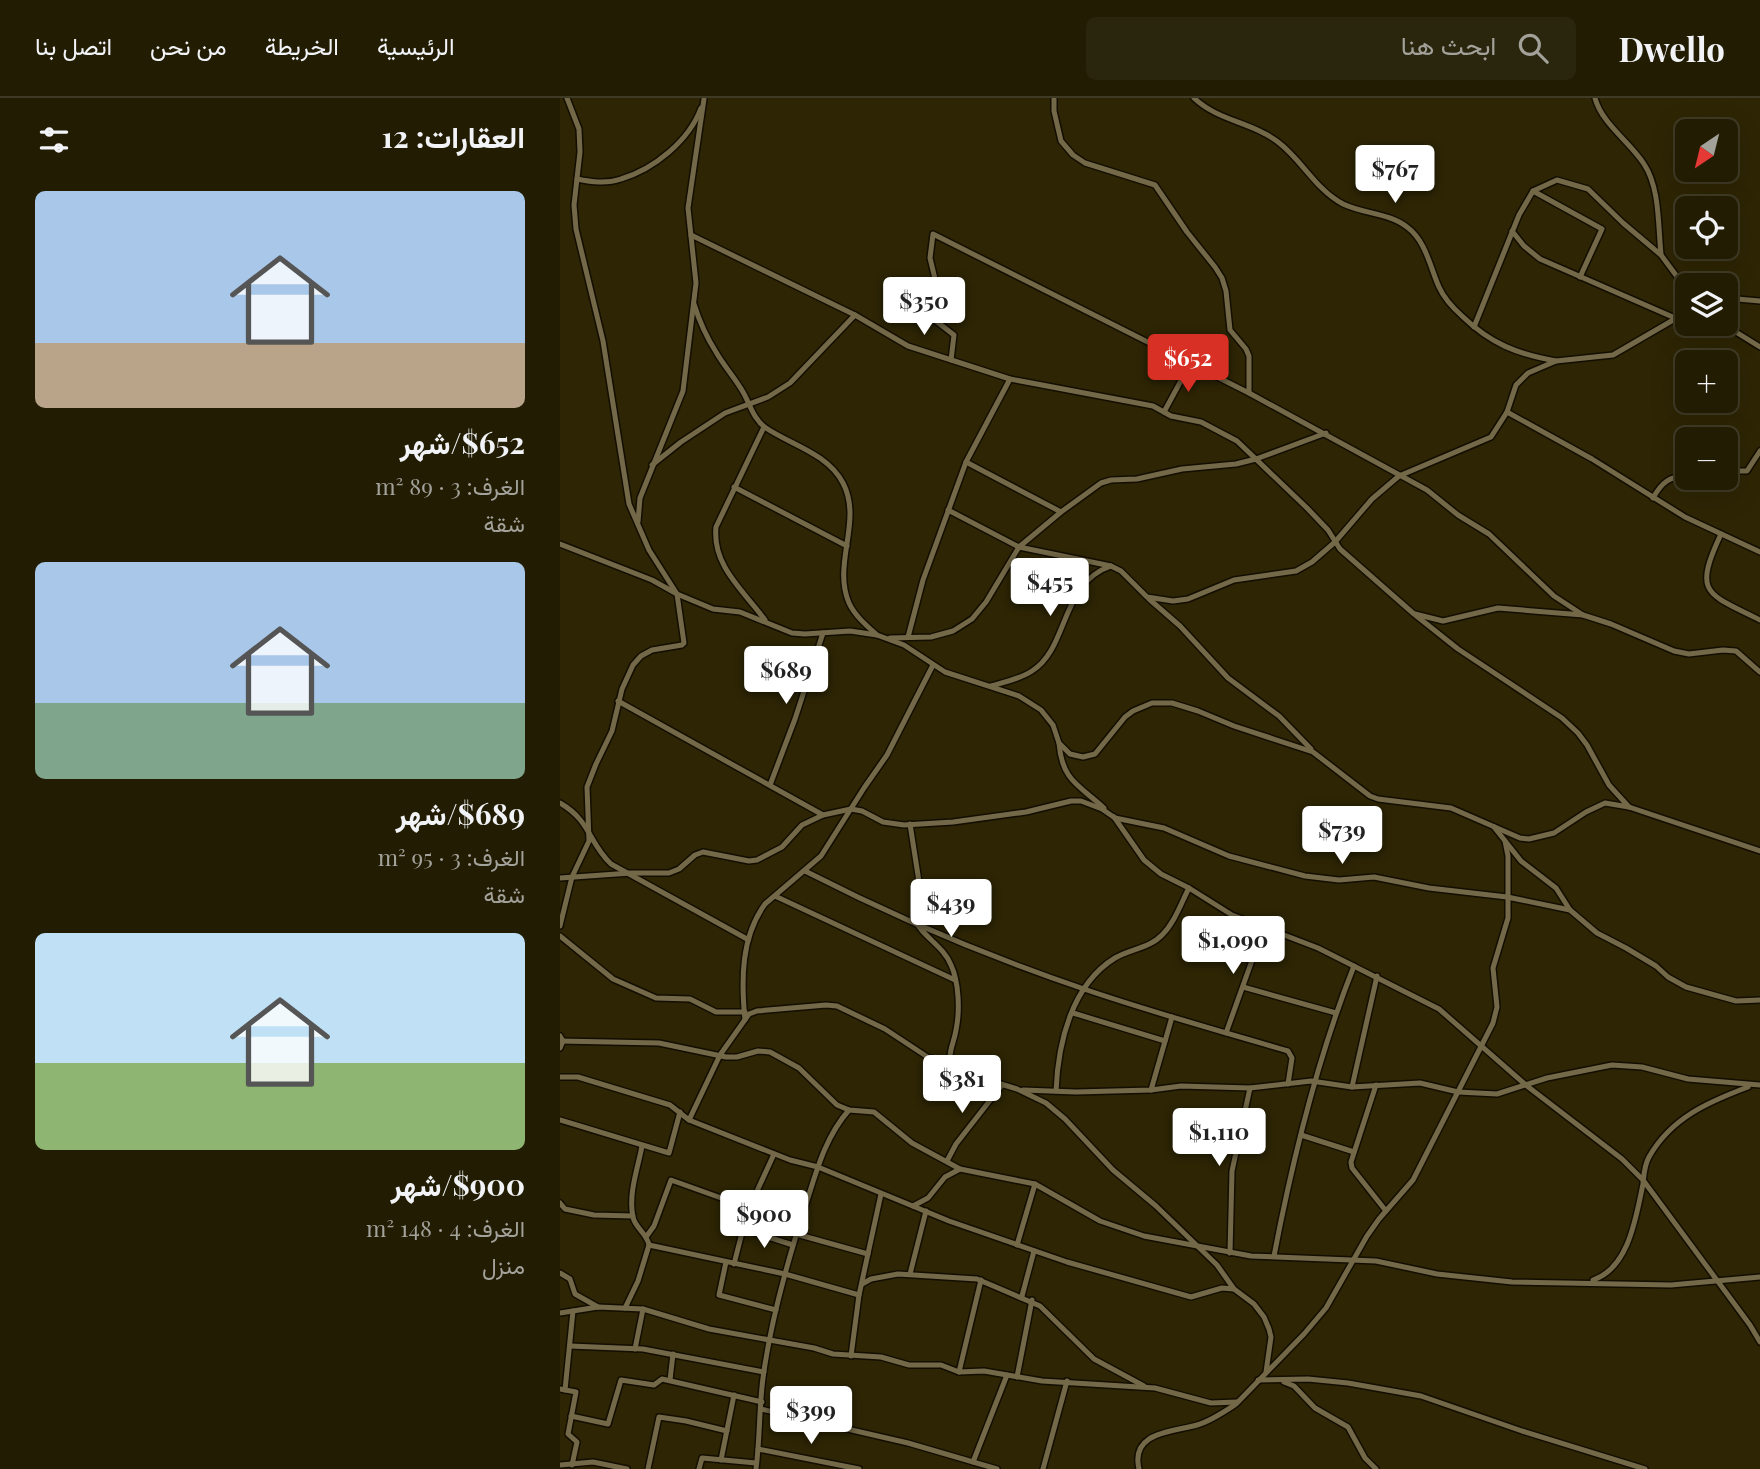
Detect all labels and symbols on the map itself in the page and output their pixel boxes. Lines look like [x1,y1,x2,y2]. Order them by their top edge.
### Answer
north arrow [1675,119,1738,182]
pin: $767 [1354,146,1436,205]
pin: $350 [883,278,965,337]
pin: $652 [1147,334,1229,394]
pin: $455 [1009,559,1091,618]
pin: $689 [745,646,827,706]
pin: $739 [1301,806,1383,866]
pin: $439 [910,880,992,939]
pin: $1,090 [1176,916,1290,976]
pin: $381 [921,1056,1003,1115]
pin: $1,110 [1162,1108,1276,1168]
pin: $900 [723,1190,805,1250]
pin: $399 [770,1386,852,1446]

